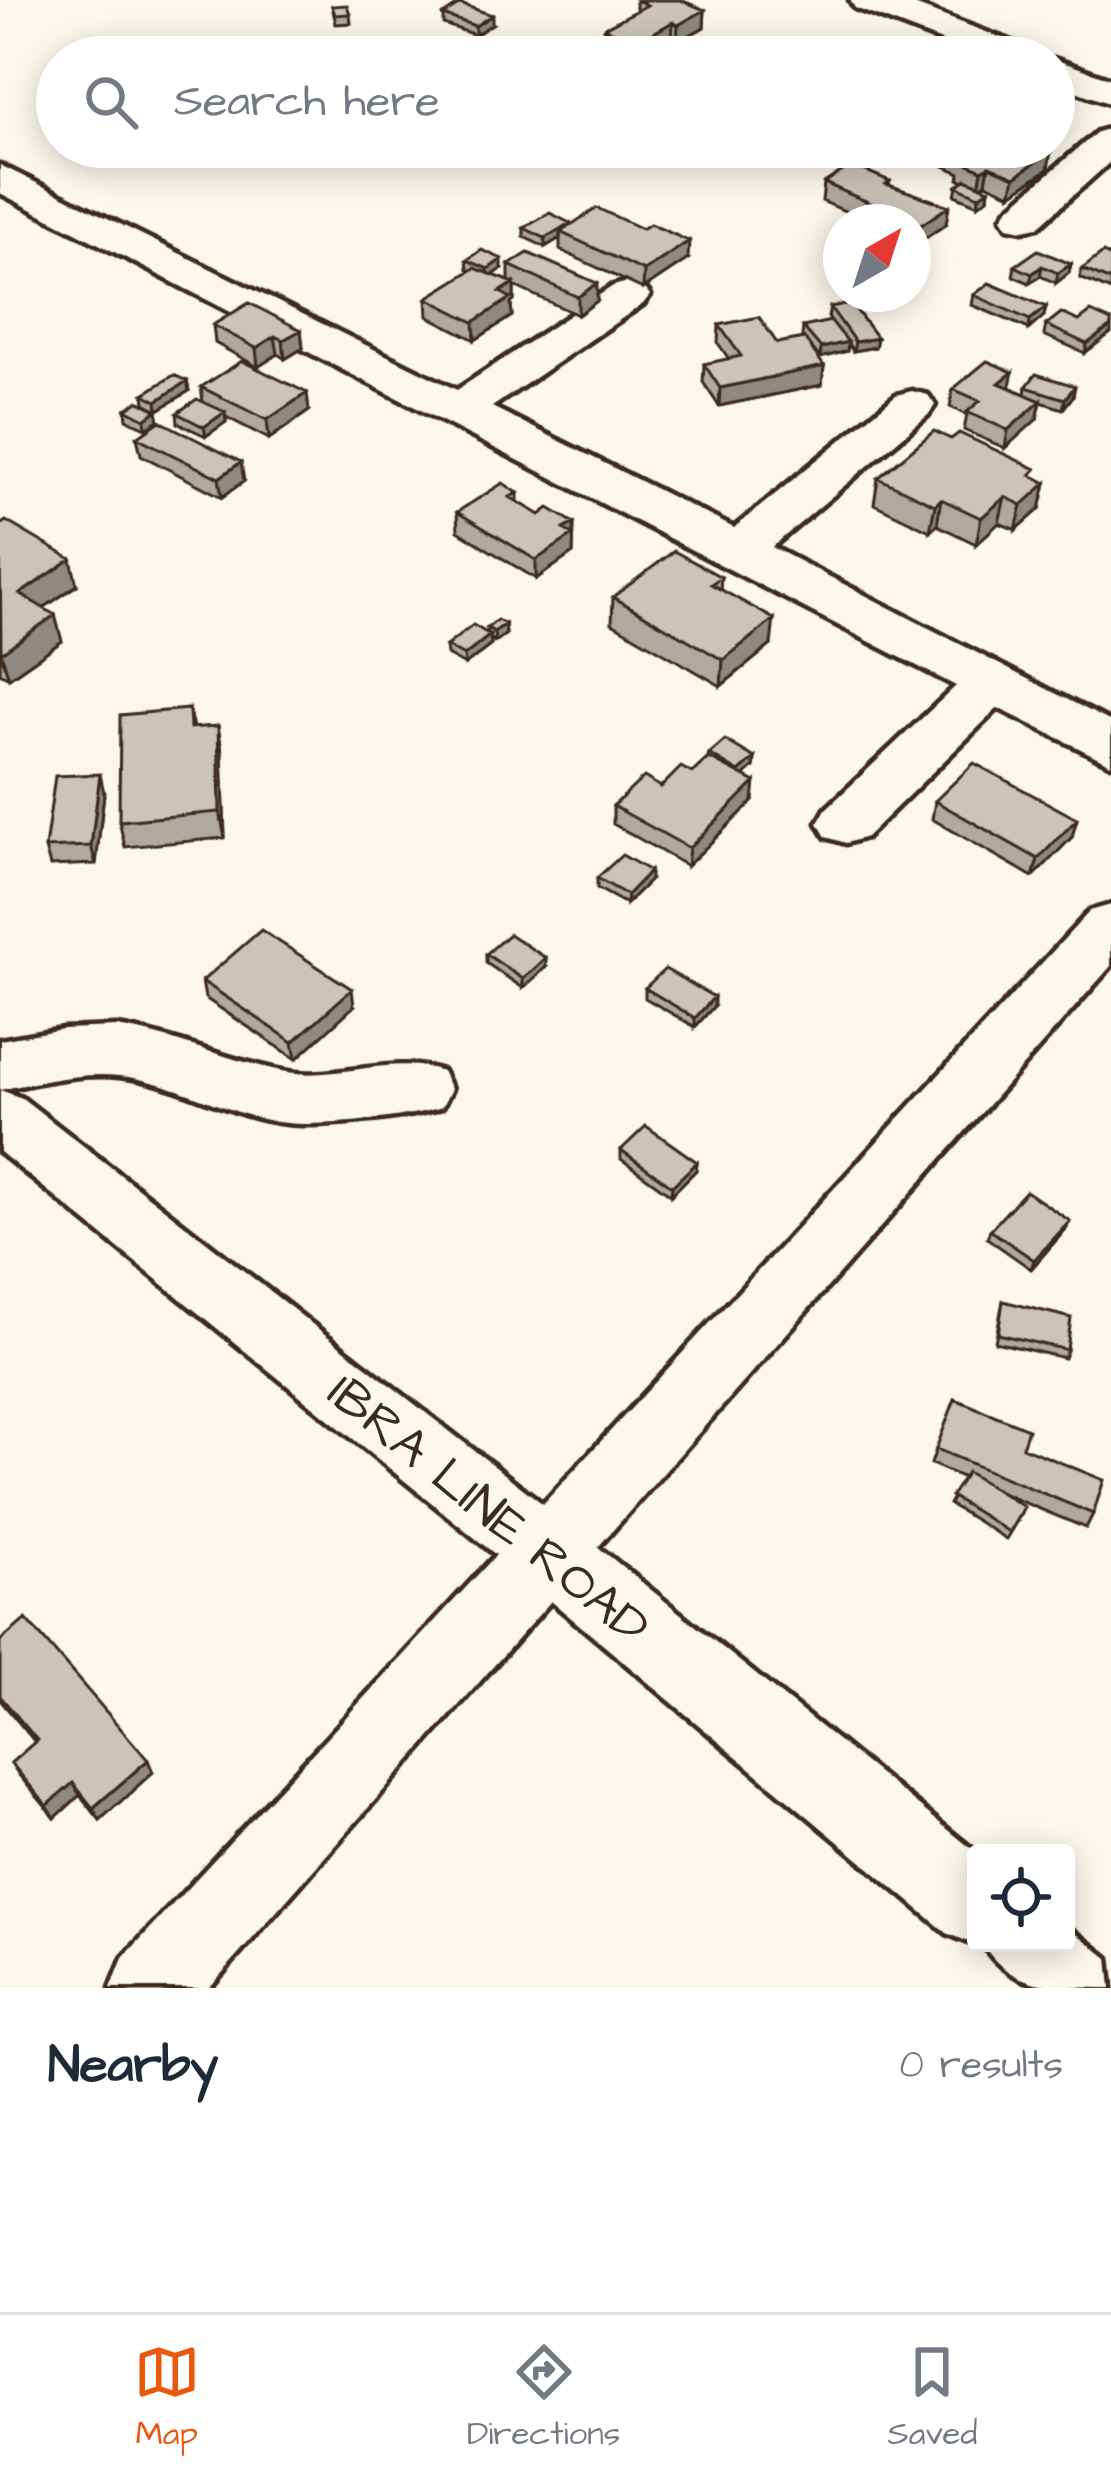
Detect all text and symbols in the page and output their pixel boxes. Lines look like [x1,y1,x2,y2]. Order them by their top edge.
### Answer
search box [36,36,1075,168]
icon: search [78,69,144,135]
text: Search here [174,71,440,133]
north arrow [823,204,931,312]
street label: IBRA LINE ROAD [312,1359,664,1663]
map controls [967,1844,1075,1952]
button: locate [967,1844,1075,1952]
text: Nearby [48,2031,218,2102]
text: 0 results [899,2039,1063,2093]
tab: Map [134,2339,200,2457]
tab: Directions [467,2339,620,2457]
tab: Saved [887,2339,977,2457]

